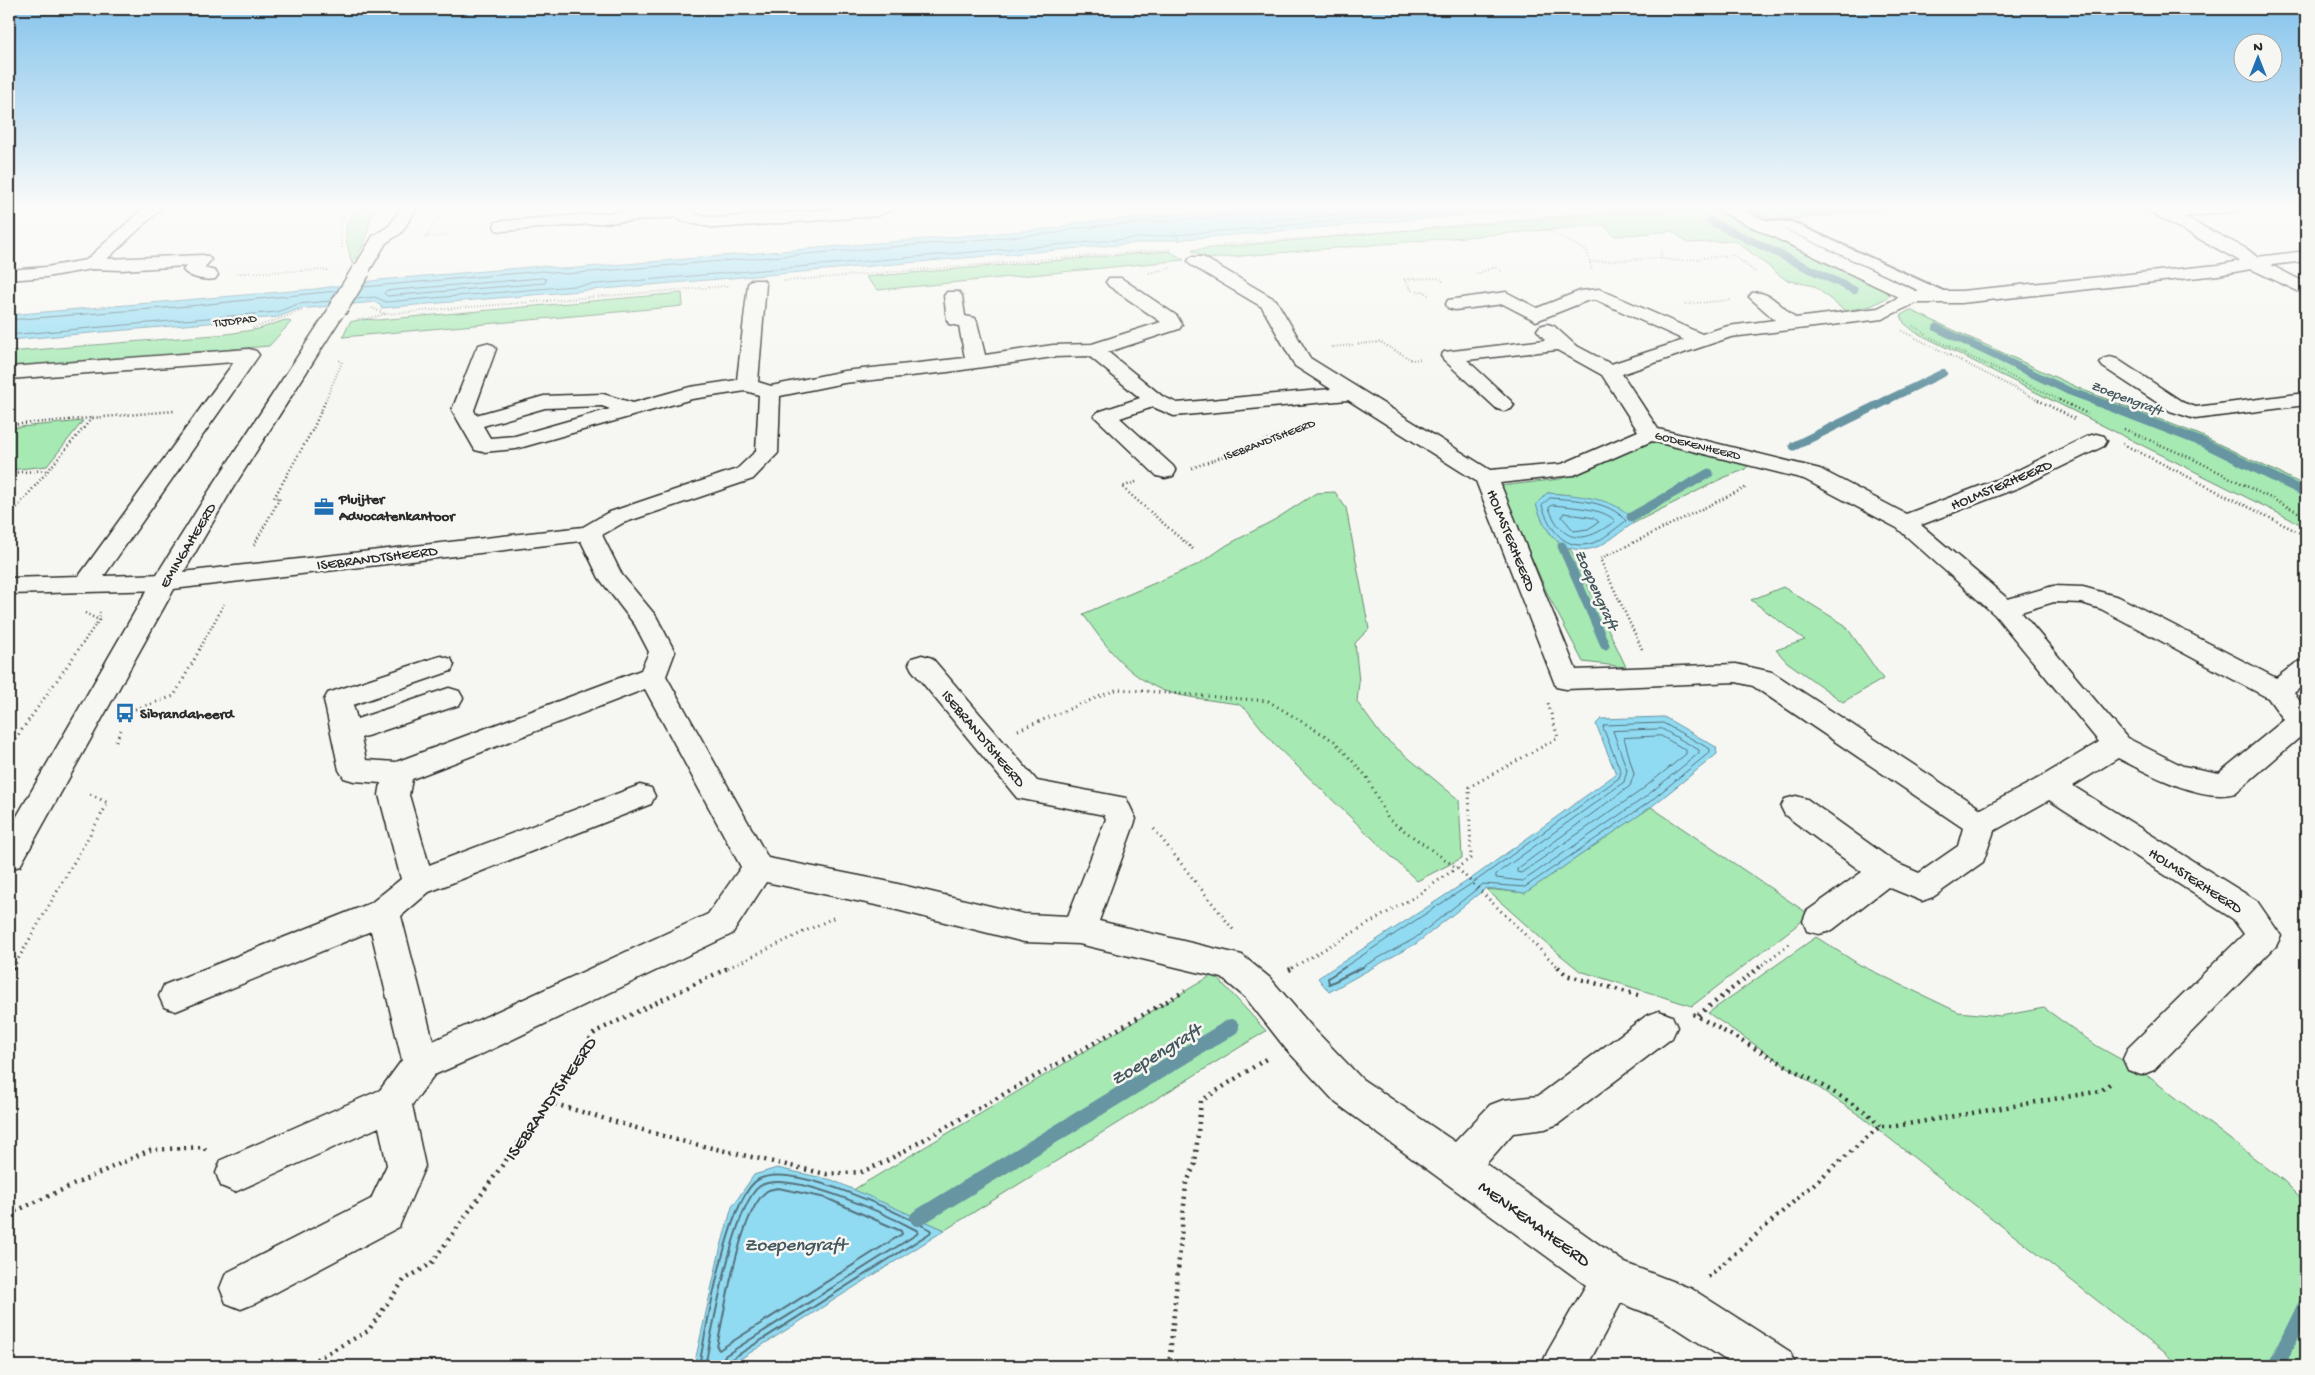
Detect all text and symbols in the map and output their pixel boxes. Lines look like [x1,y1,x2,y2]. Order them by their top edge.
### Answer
north arrow [2232,32,2282,82]
text: N [2253,39,2263,56]
street label: TIJDPAD [212,312,258,332]
water label: Zoepengraft [2088,378,2166,422]
street label: ISEBRANDTSHEERD [1222,417,1318,465]
street label: GODEKENHEERD [1653,430,1742,464]
street label: HOLMSTERHEERD [1948,456,2055,515]
street label: HOLMSTERHEERD [1482,487,1539,595]
place label: Pluijter Advocatenkantoor [338,491,456,526]
office icon: Pluijter Advocatenkantoor [313,496,335,518]
street label: EMINGAHEERD [156,500,221,592]
street label: ISEBRANDTSHEERD [316,543,439,575]
water label: Zoepengraft [1569,547,1622,636]
street label: ISEBRANDTSHEERD [937,687,1029,792]
bus stop icon: Sibrandaheerd [114,702,136,724]
place label: Sibrandaheerd [140,706,236,724]
street label: HOLMSTERHEERD [2145,845,2245,919]
water label: Zoepengraft [1107,1018,1209,1092]
street label: ISEBRANDTSHEERD [502,1033,603,1165]
street label: MENKEMAHEERD [1473,1177,1594,1273]
water label: Zoepengraft [744,1235,849,1258]

